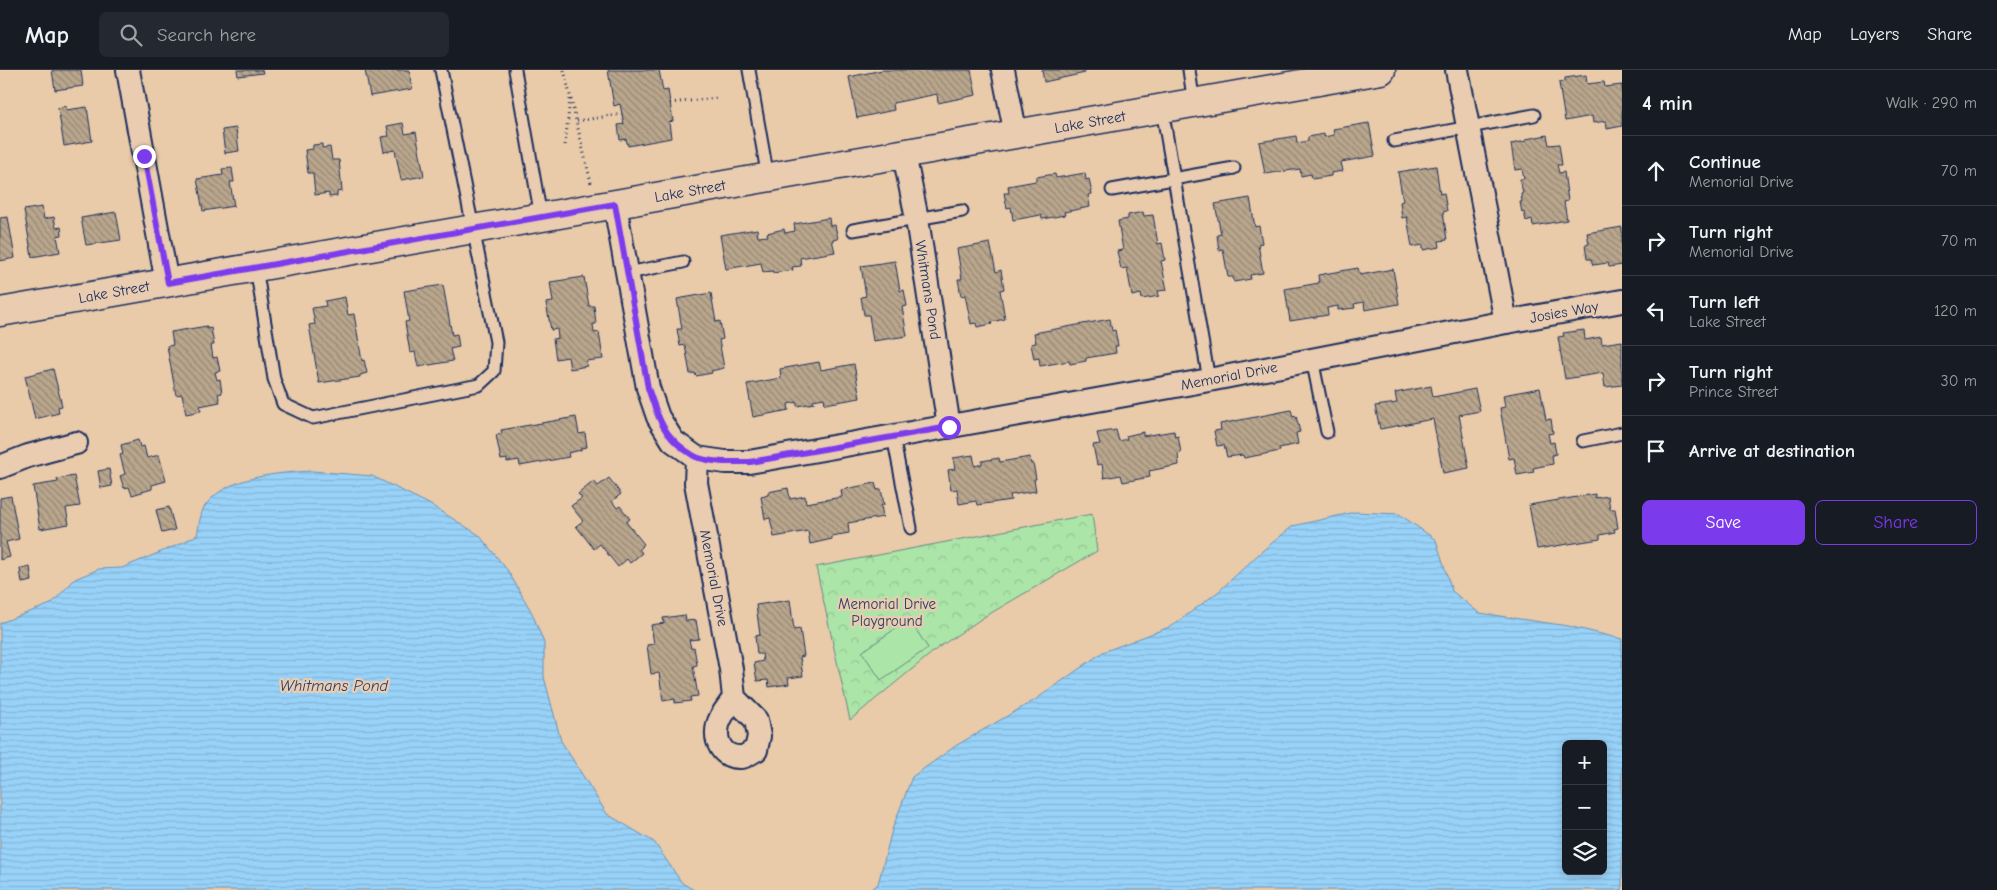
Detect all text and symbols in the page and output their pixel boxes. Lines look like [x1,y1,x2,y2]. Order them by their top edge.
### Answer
search box [99,12,449,57]
text: Map [25,21,69,49]
icon: search [117,21,145,49]
text: Search here [157,24,256,46]
text: Map [1788,24,1822,45]
text: Layers [1850,24,1899,45]
text: Share [1927,24,1972,45]
text: 4 min [1642,91,1693,115]
text: Walk · 290 m [1886,94,1977,112]
street label: Lake Street [1053,107,1128,137]
route end [133,145,156,168]
text: Continue [1689,151,1761,173]
icon: ahead [1642,157,1670,185]
text: 70 m [1941,162,1977,180]
text: Memorial Drive [1689,173,1794,191]
street label: Lake Street [653,176,728,206]
text: Turn right [1689,221,1773,243]
icon: right [1642,227,1670,255]
text: 70 m [1941,232,1977,250]
street label: Whitmans Pond [911,239,945,341]
text: Memorial Drive [1689,243,1794,261]
street label: Lake Street [77,277,152,307]
text: Turn left [1689,291,1760,313]
street label: Josies Way [1528,297,1600,327]
icon: left [1642,297,1670,325]
text: 120 m [1934,302,1977,320]
text: Lake Street [1689,313,1766,331]
street label: Memorial Drive [1179,358,1279,394]
text: Turn right [1689,361,1773,383]
icon: right [1642,367,1670,395]
text: 30 m [1941,372,1977,390]
text: Prince Street [1689,383,1778,401]
route start [938,416,961,439]
icon: arrive [1642,437,1670,465]
text: Arrive at destination [1689,440,1855,462]
button: Save [1642,500,1805,545]
button: Share [1815,500,1977,545]
street label: Memorial Drive [696,528,732,628]
park label: Memorial Drive Playground [838,595,937,630]
water label: Whitmans Pond [280,677,389,695]
map controls [1562,740,1607,875]
button: + [1562,740,1607,785]
button: − [1562,785,1607,830]
button: layers [1562,830,1607,875]

